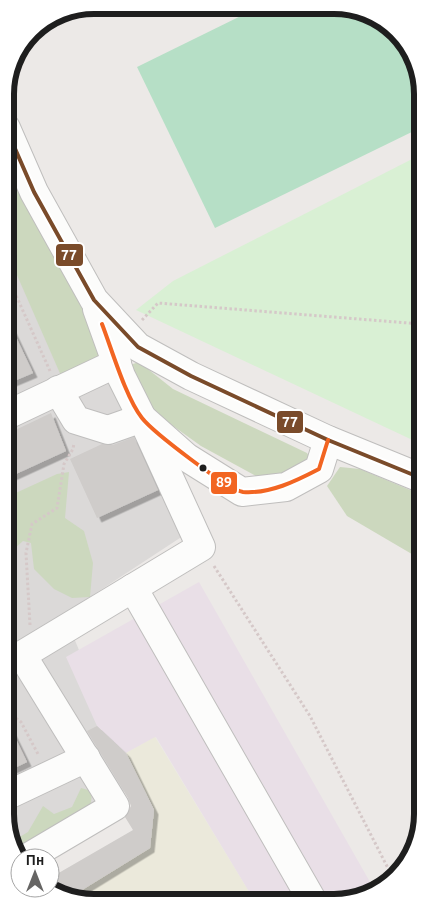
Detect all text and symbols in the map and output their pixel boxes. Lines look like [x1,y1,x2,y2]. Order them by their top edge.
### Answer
line badge: 77 [55,243,84,267]
text: 77 [61,247,77,263]
line badge: 77 [276,410,304,434]
text: 77 [282,414,298,430]
unlabelled marker [198,463,208,473]
line badge: 89 [210,471,238,495]
text: 89 [216,474,232,490]
north arrow [10,848,60,898]
text: Пн [26,852,44,868]

